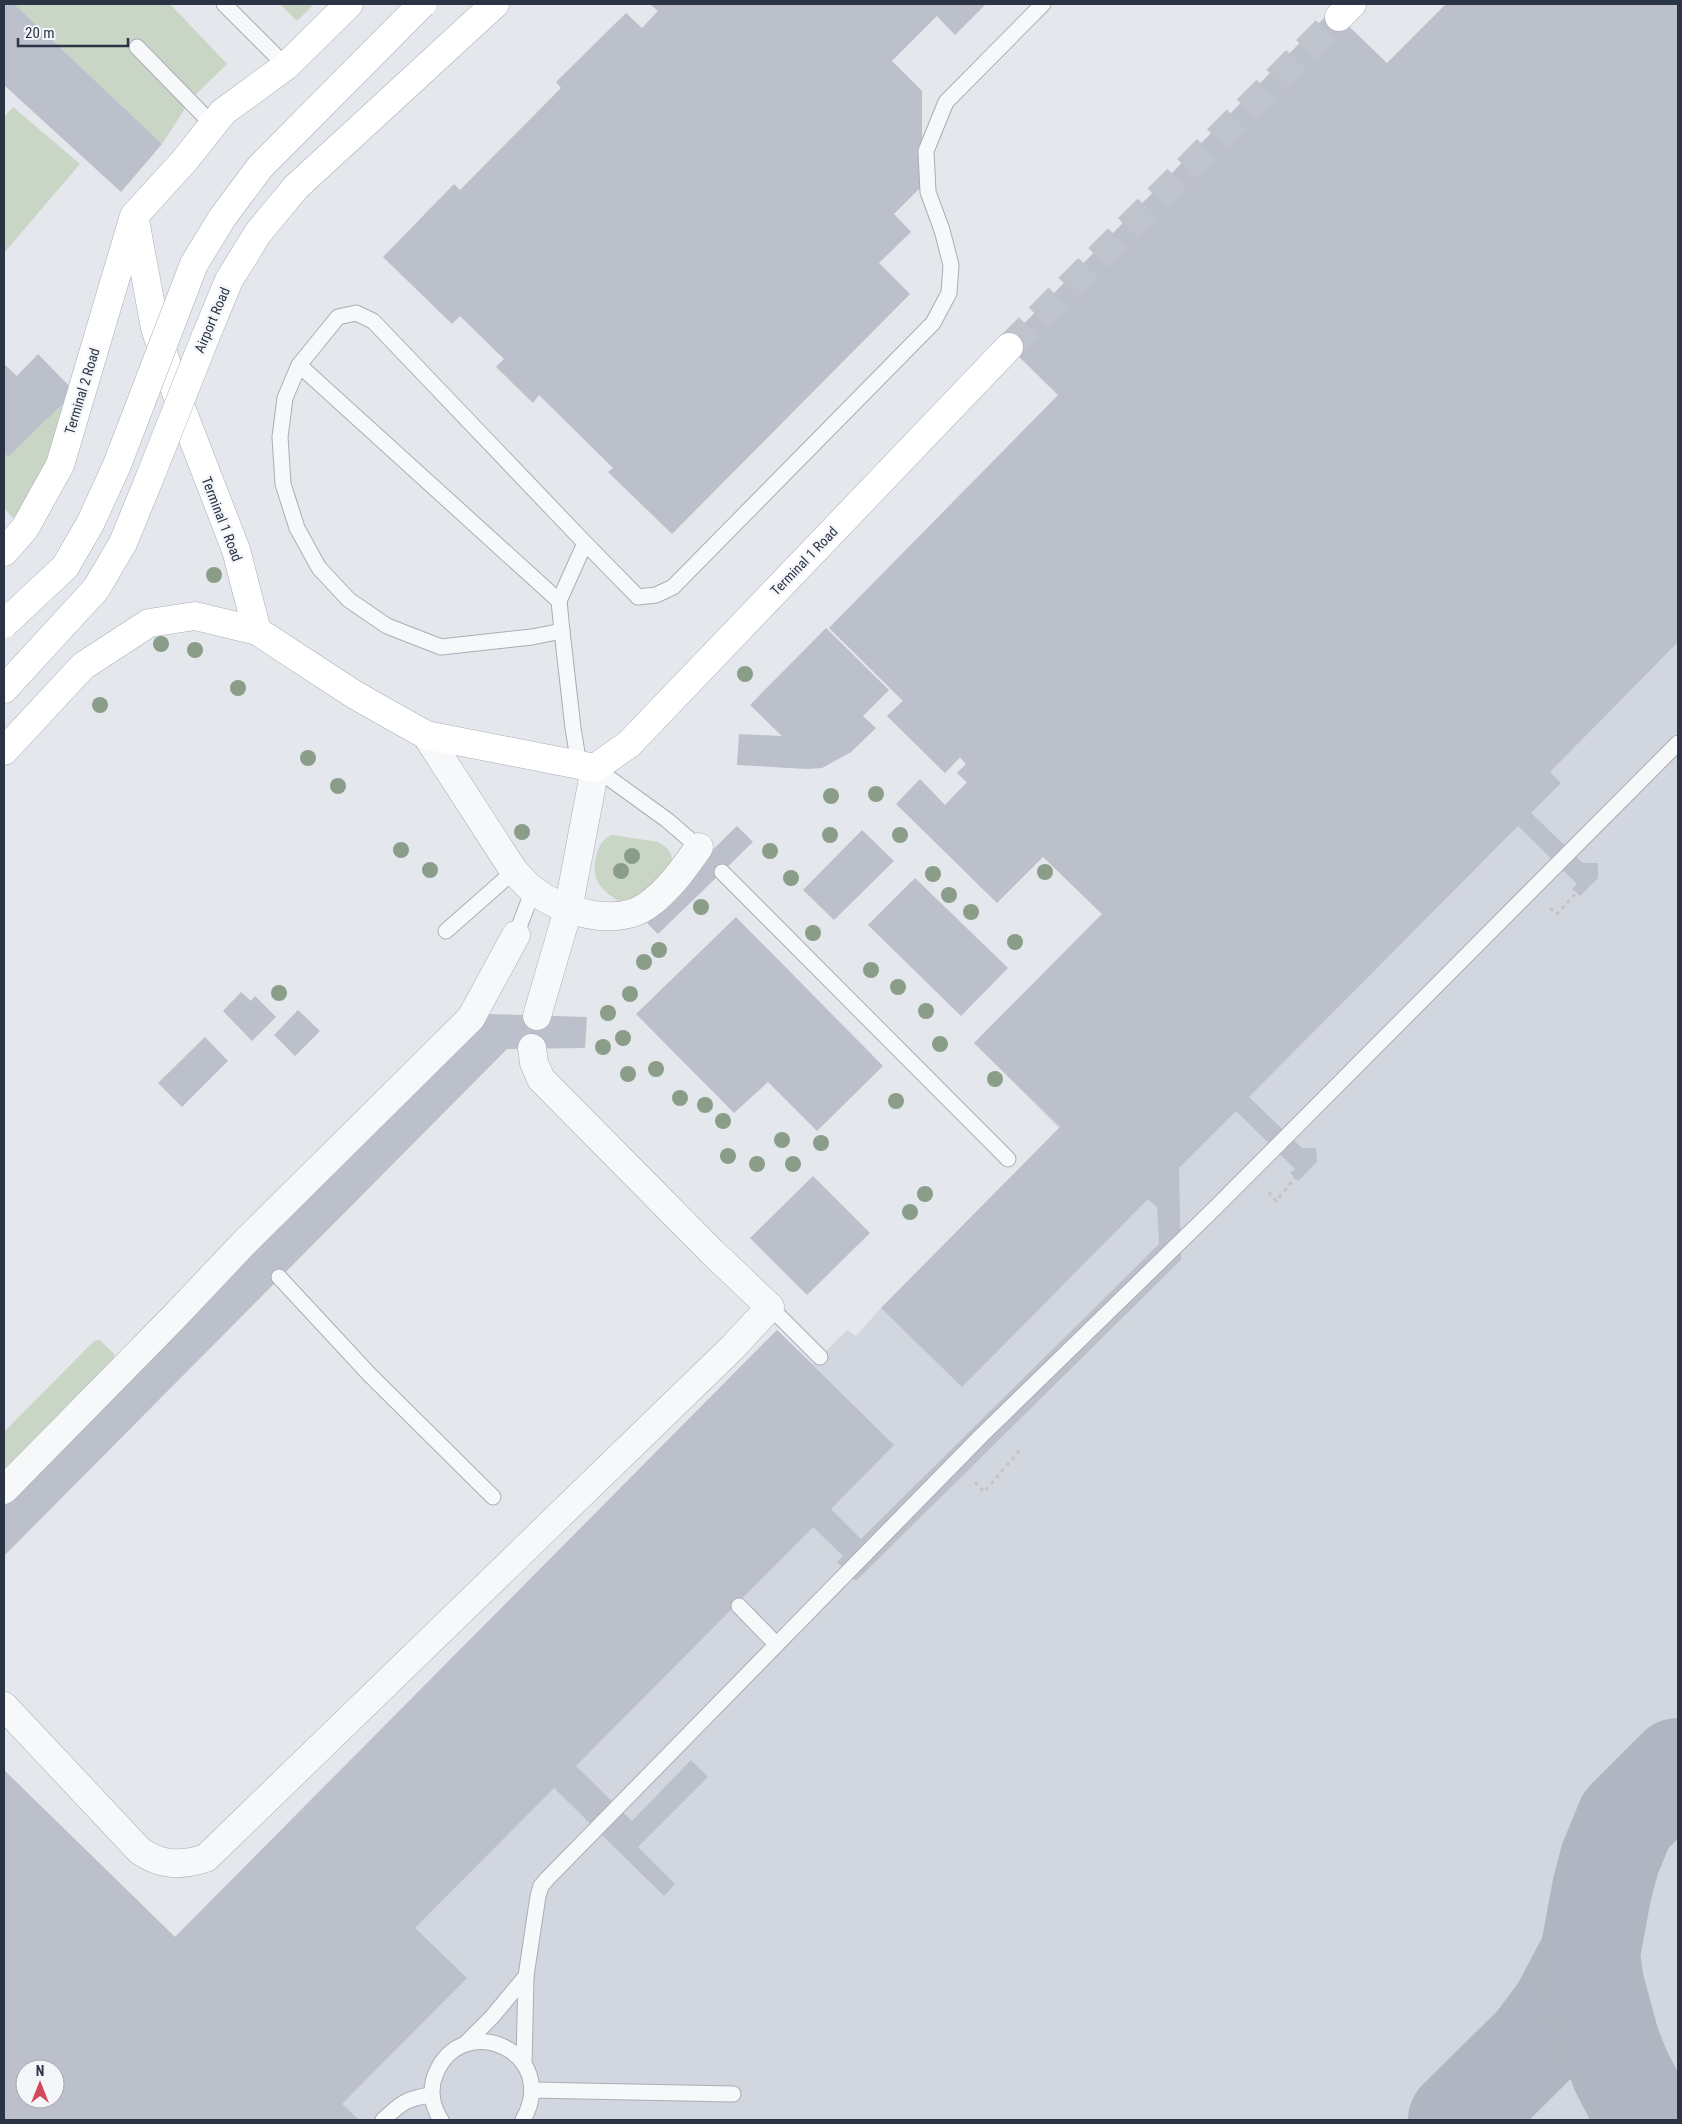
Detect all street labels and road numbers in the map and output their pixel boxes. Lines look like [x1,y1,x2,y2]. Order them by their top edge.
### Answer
street label: Airport Road [191,285,233,355]
street label: Terminal 2 Road [61,346,103,436]
street label: Terminal 1 Road [199,474,245,564]
street label: Terminal 1 Road [767,523,841,599]

